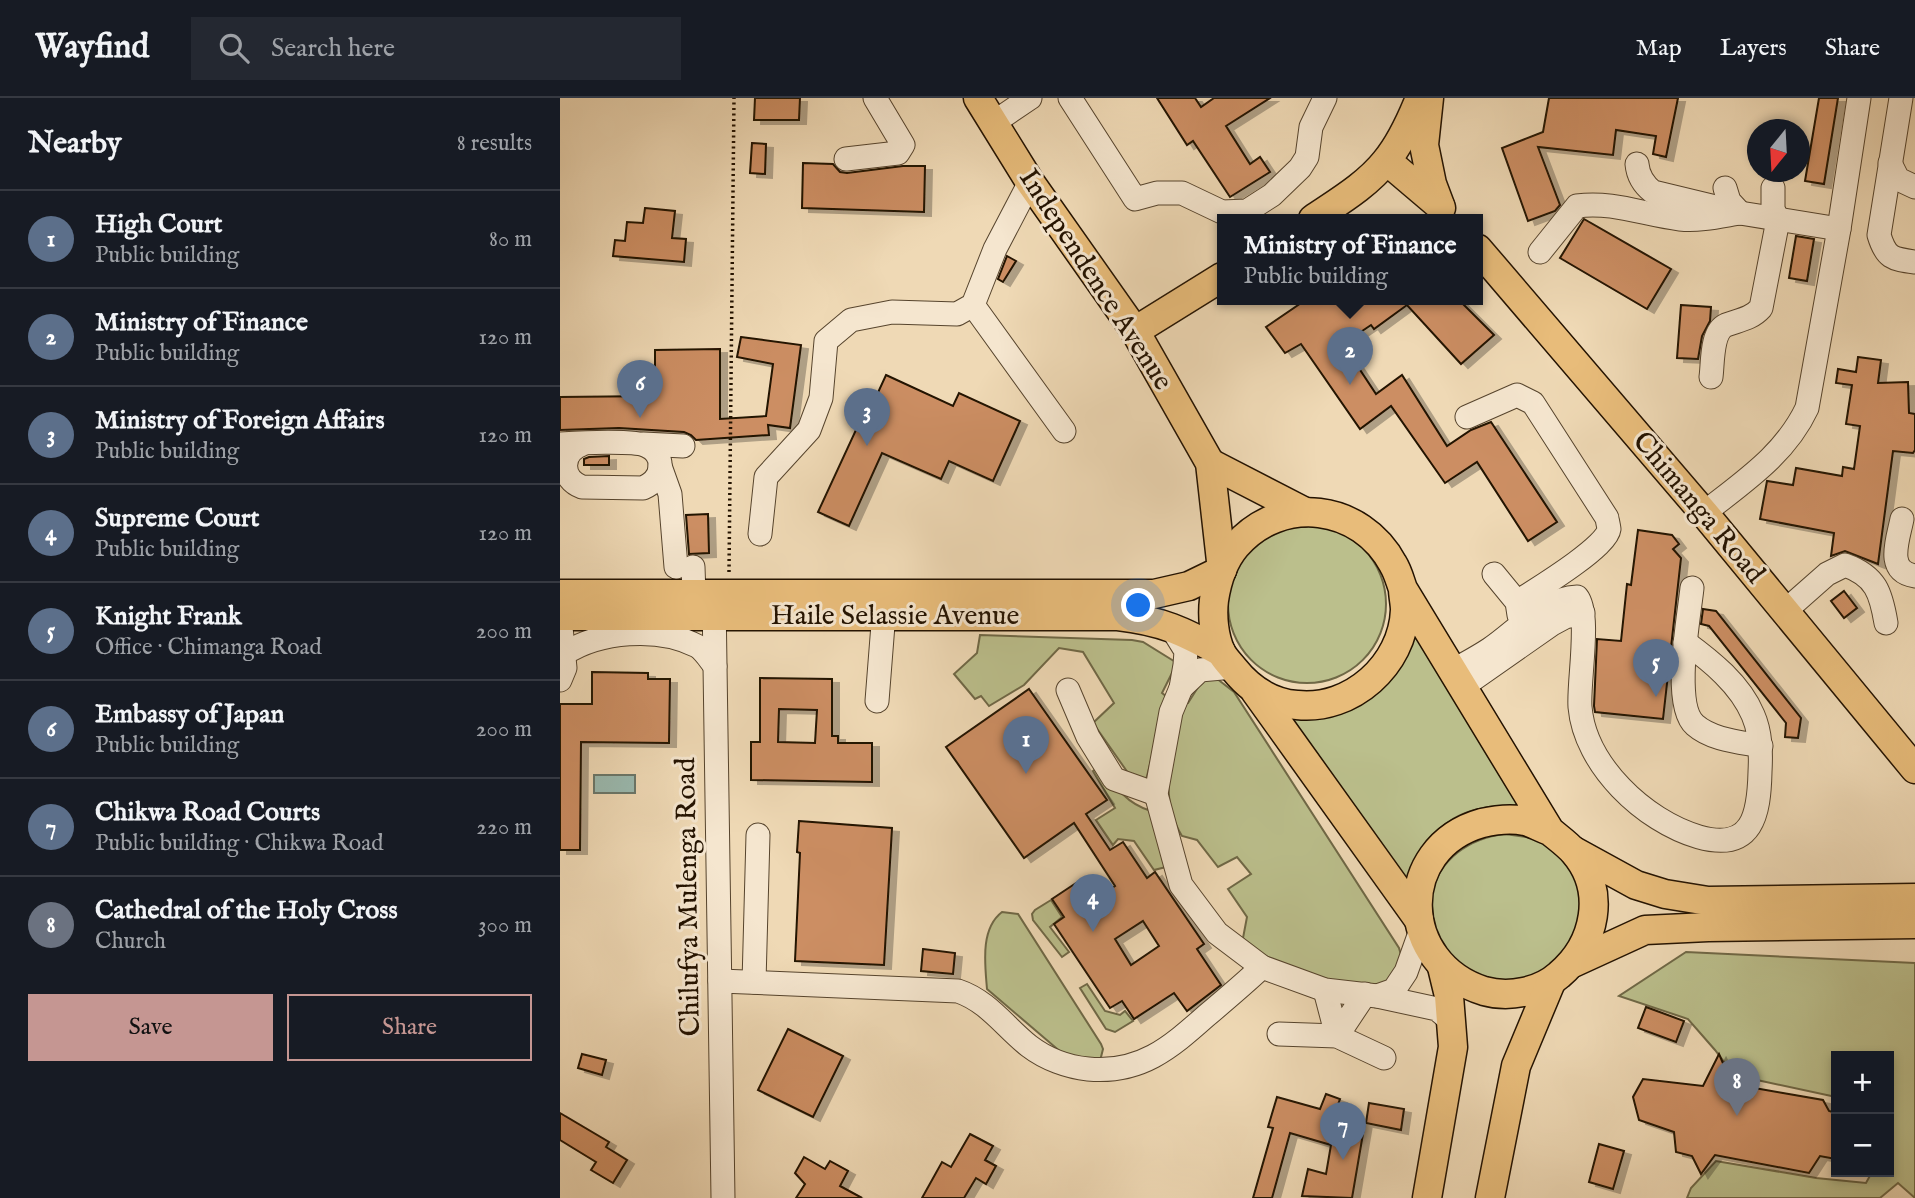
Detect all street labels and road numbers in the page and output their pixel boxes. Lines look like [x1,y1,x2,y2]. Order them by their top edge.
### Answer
street label: Independence Avenue [1010,163,1180,397]
street label: Chimanga Road [1624,425,1772,591]
street label: Haile Selassie Avenue [771,599,1019,634]
street label: Chilufya Mulenga Road [669,757,709,1037]

